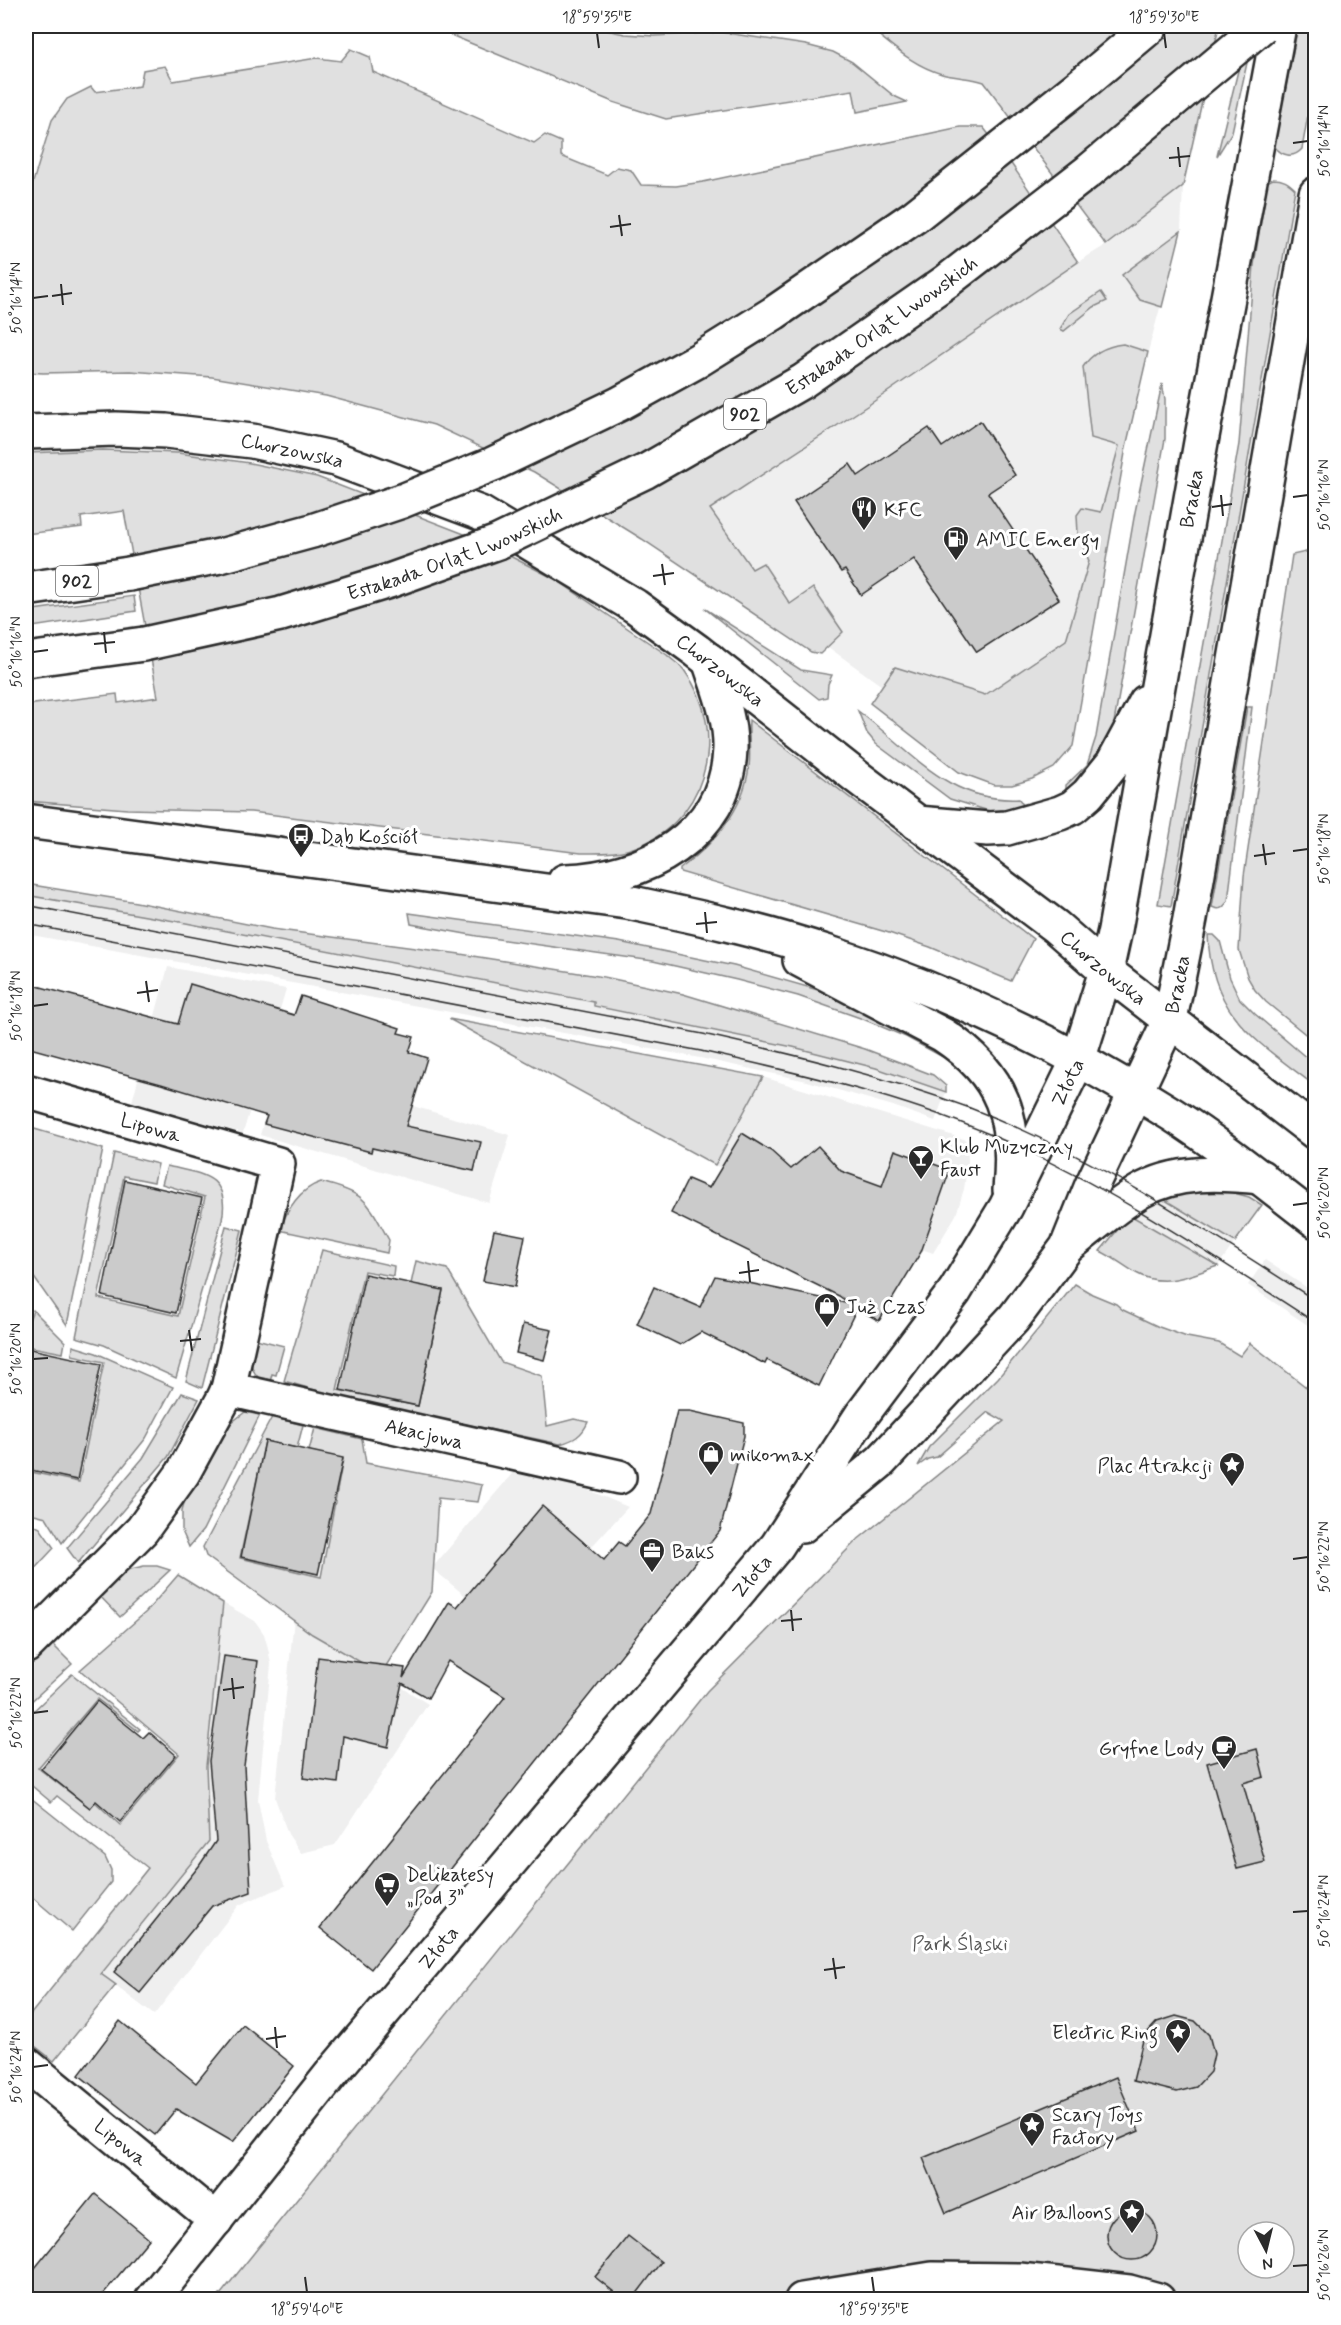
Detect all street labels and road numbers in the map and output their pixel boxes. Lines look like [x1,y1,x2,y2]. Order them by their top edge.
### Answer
street label: Estakada Orląt Lwowskich [781,250,984,403]
road number: 902 [724,399,766,429]
street label: Chorzowska [239,428,348,476]
street label: Bracka [1174,467,1211,530]
street label: Estakada Orląt Lwowskich [344,501,567,608]
road number: 902 [56,566,98,596]
street label: Chorzowska [670,628,770,714]
street label: Chorzowska [1053,924,1152,1012]
street label: Bracka [1159,953,1197,1016]
street label: Złota [1045,1054,1092,1111]
street label: Lipowa [117,1107,185,1150]
street label: Akacjowa [382,1413,466,1457]
street label: Złota [726,1549,779,1605]
street label: Złota [413,1921,466,1976]
street label: Lipowa [88,2113,153,2174]

